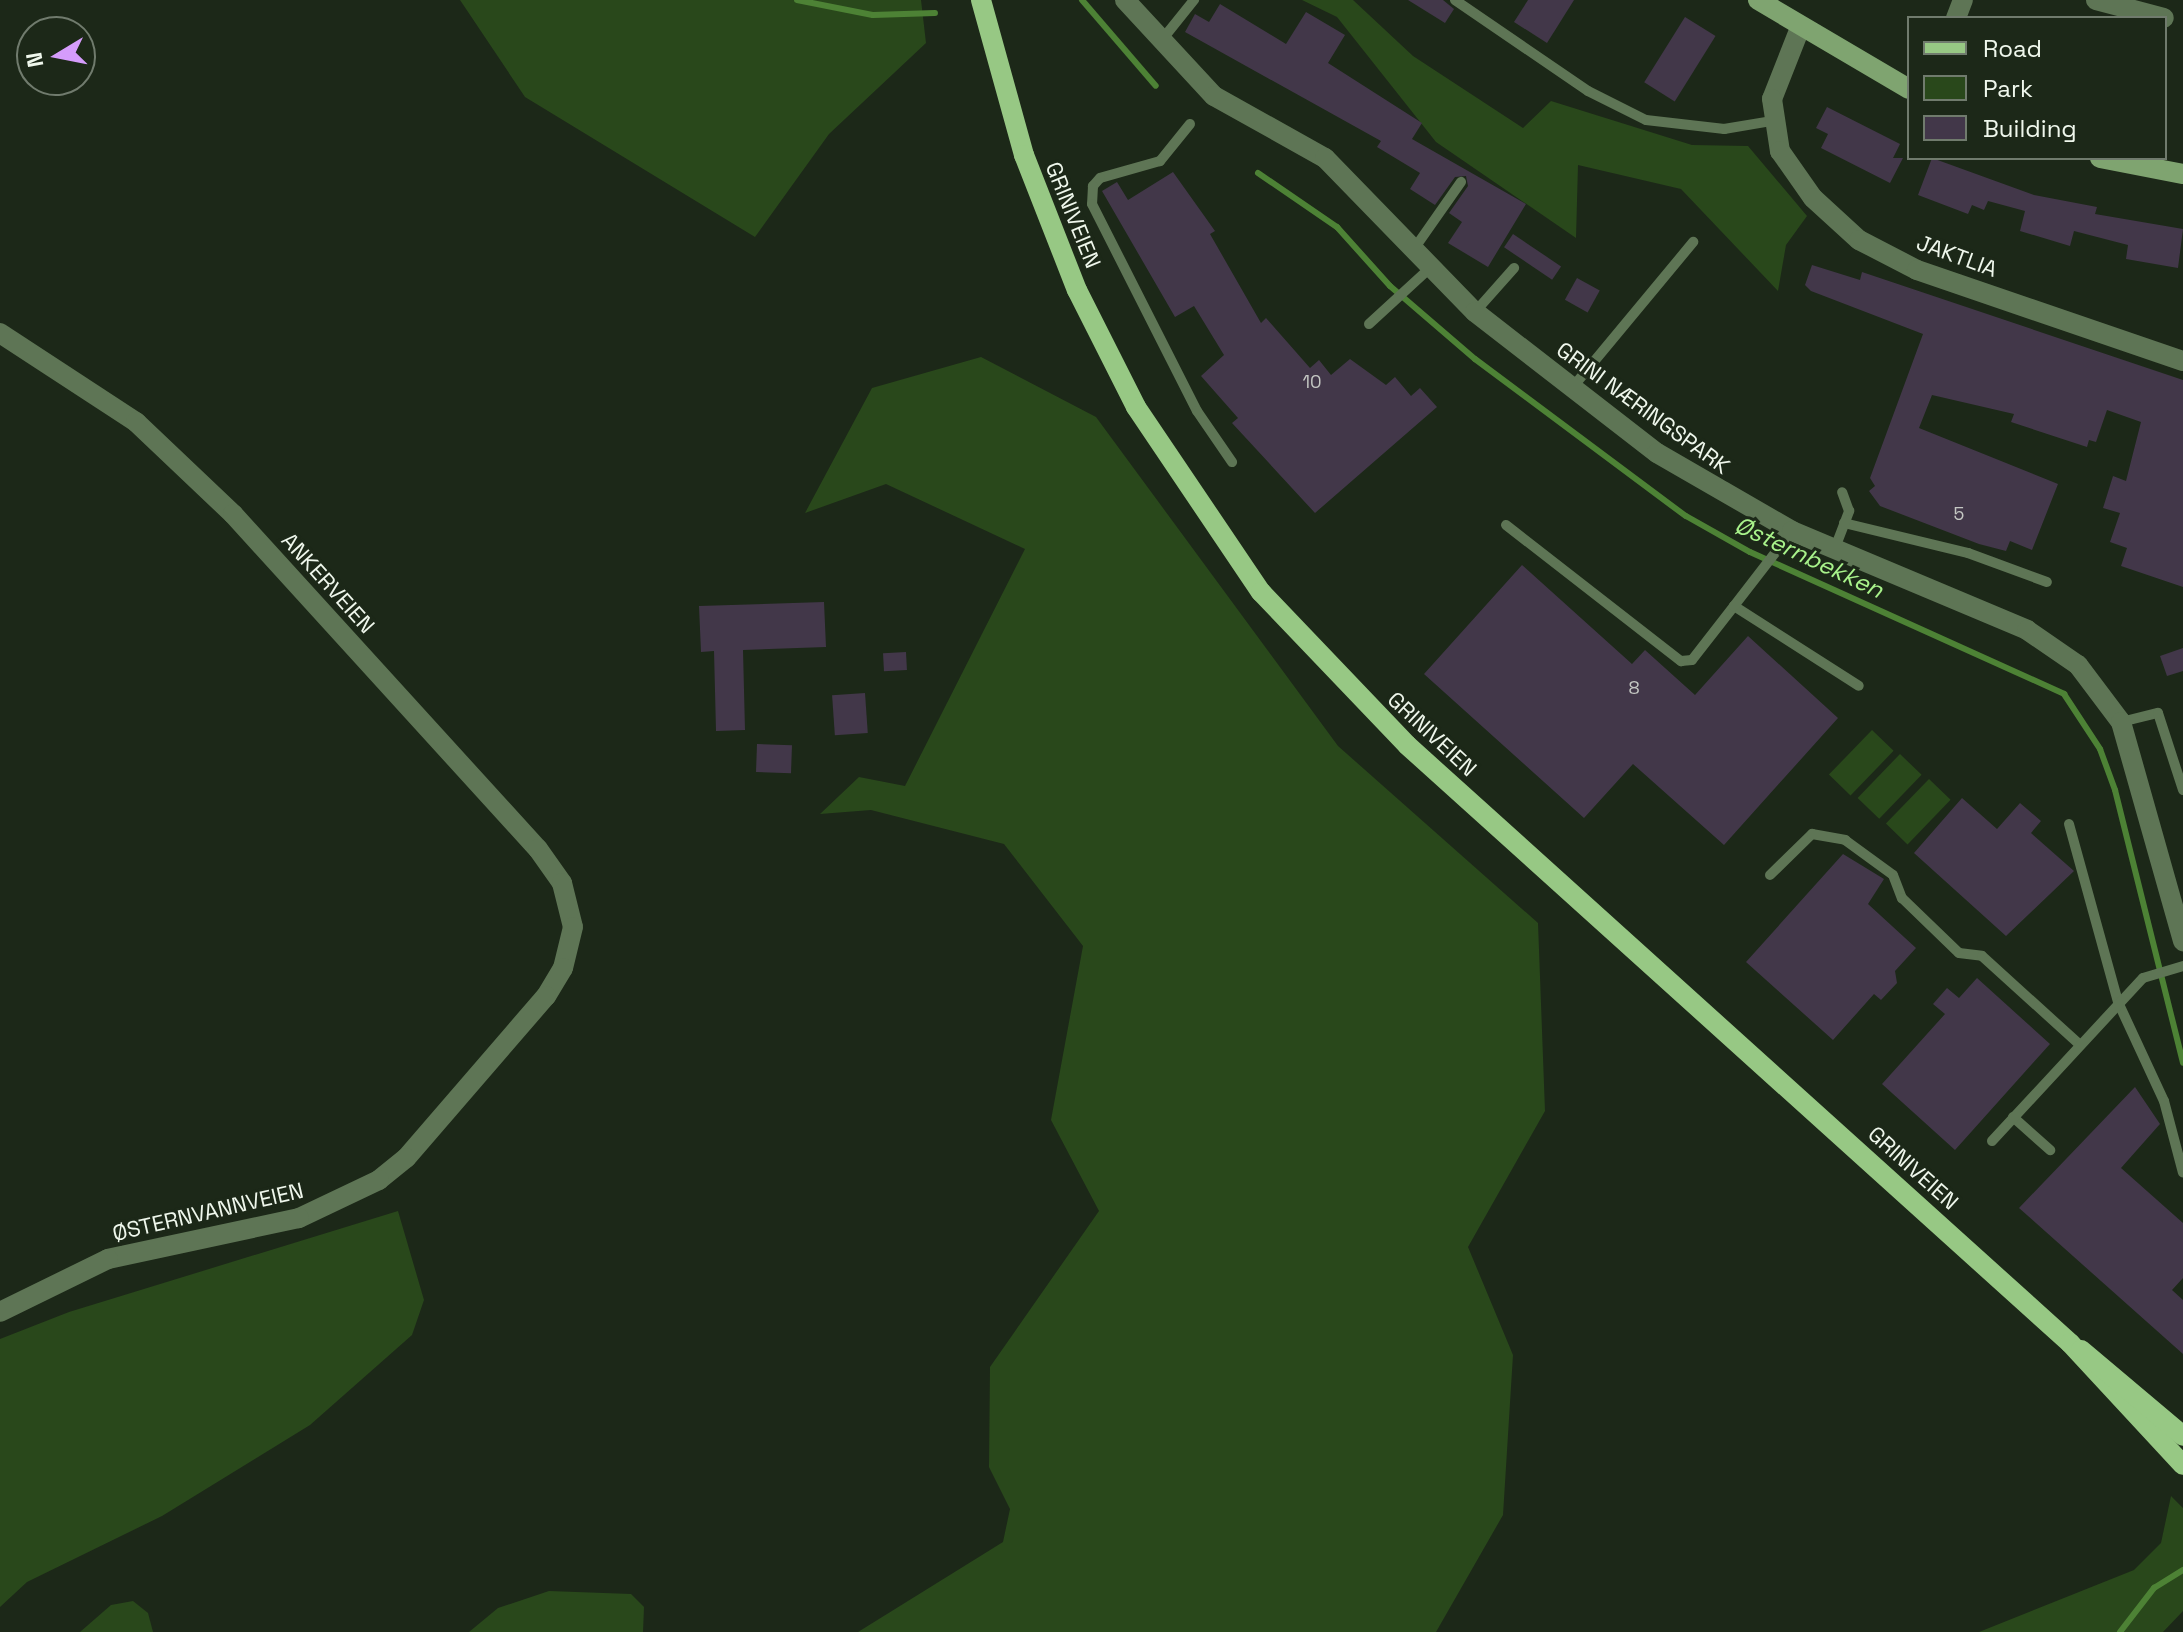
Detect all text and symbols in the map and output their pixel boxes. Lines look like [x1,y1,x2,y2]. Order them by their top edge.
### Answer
north arrow [16,16,96,96]
legend [1907,16,2167,160]
text: Road [1983,33,2042,64]
text: N [19,50,49,70]
text: Park [1983,73,2033,104]
text: Building [1983,113,2077,144]
street label: GRINIVEIEN [1040,158,1106,272]
street label: JAKTLIA [1913,229,2001,283]
street label: GRINI NÆRINGSPARK [1551,336,1735,480]
house number: 10 [1302,371,1322,393]
house number: 5 [1954,503,1964,525]
water label: Østernbekken [1730,510,1888,604]
street label: ANKERVEIEN [276,527,380,639]
house number: 8 [1628,677,1640,699]
street label: GRINIVEIEN [1382,686,1482,782]
street label: GRINIVEIEN [1863,1121,1963,1215]
street label: ØSTERNVANNVEIEN [110,1177,306,1247]

